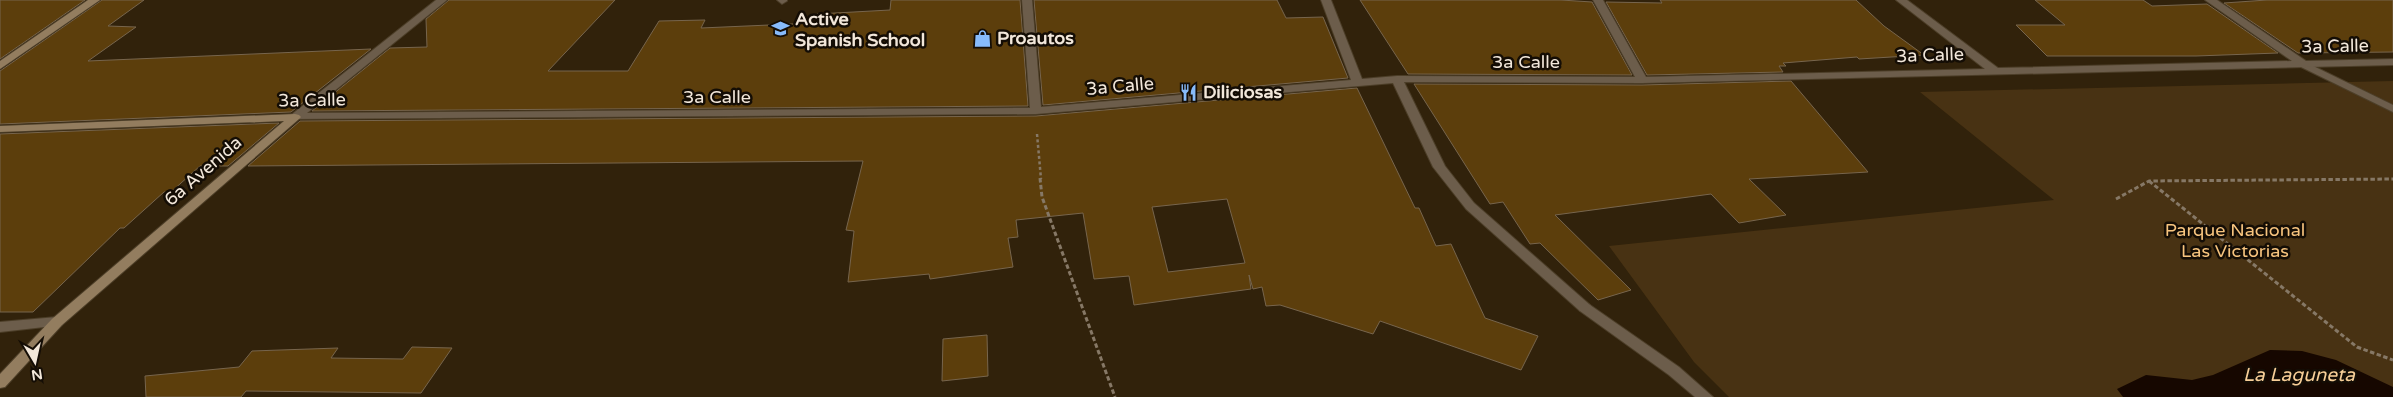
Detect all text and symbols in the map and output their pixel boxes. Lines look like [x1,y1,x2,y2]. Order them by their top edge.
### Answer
place label: Active Spanish School [795,8,925,51]
school or university icon: Active Spanish School [771,19,791,39]
place label: Proautos [997,27,1074,49]
shop icon: Proautos [973,28,993,48]
street label: 3a Calle [2301,34,2369,58]
street label: 3a Calle [1896,43,1964,67]
street label: 3a Calle [1492,51,1560,73]
street label: 3a Calle [1085,72,1155,100]
place label: Diliciosas [1203,81,1283,103]
restaurant icon: Diliciosas [1179,82,1199,102]
street label: 3a Calle [683,86,751,108]
street label: 3a Calle [278,88,346,112]
street label: 6a Avenida [160,131,246,211]
park label: Parque Nacional Las Victorias [2165,219,2305,262]
north arrow [10,337,60,387]
water label: La Laguneta [2243,364,2356,386]
text: N [30,365,44,384]

